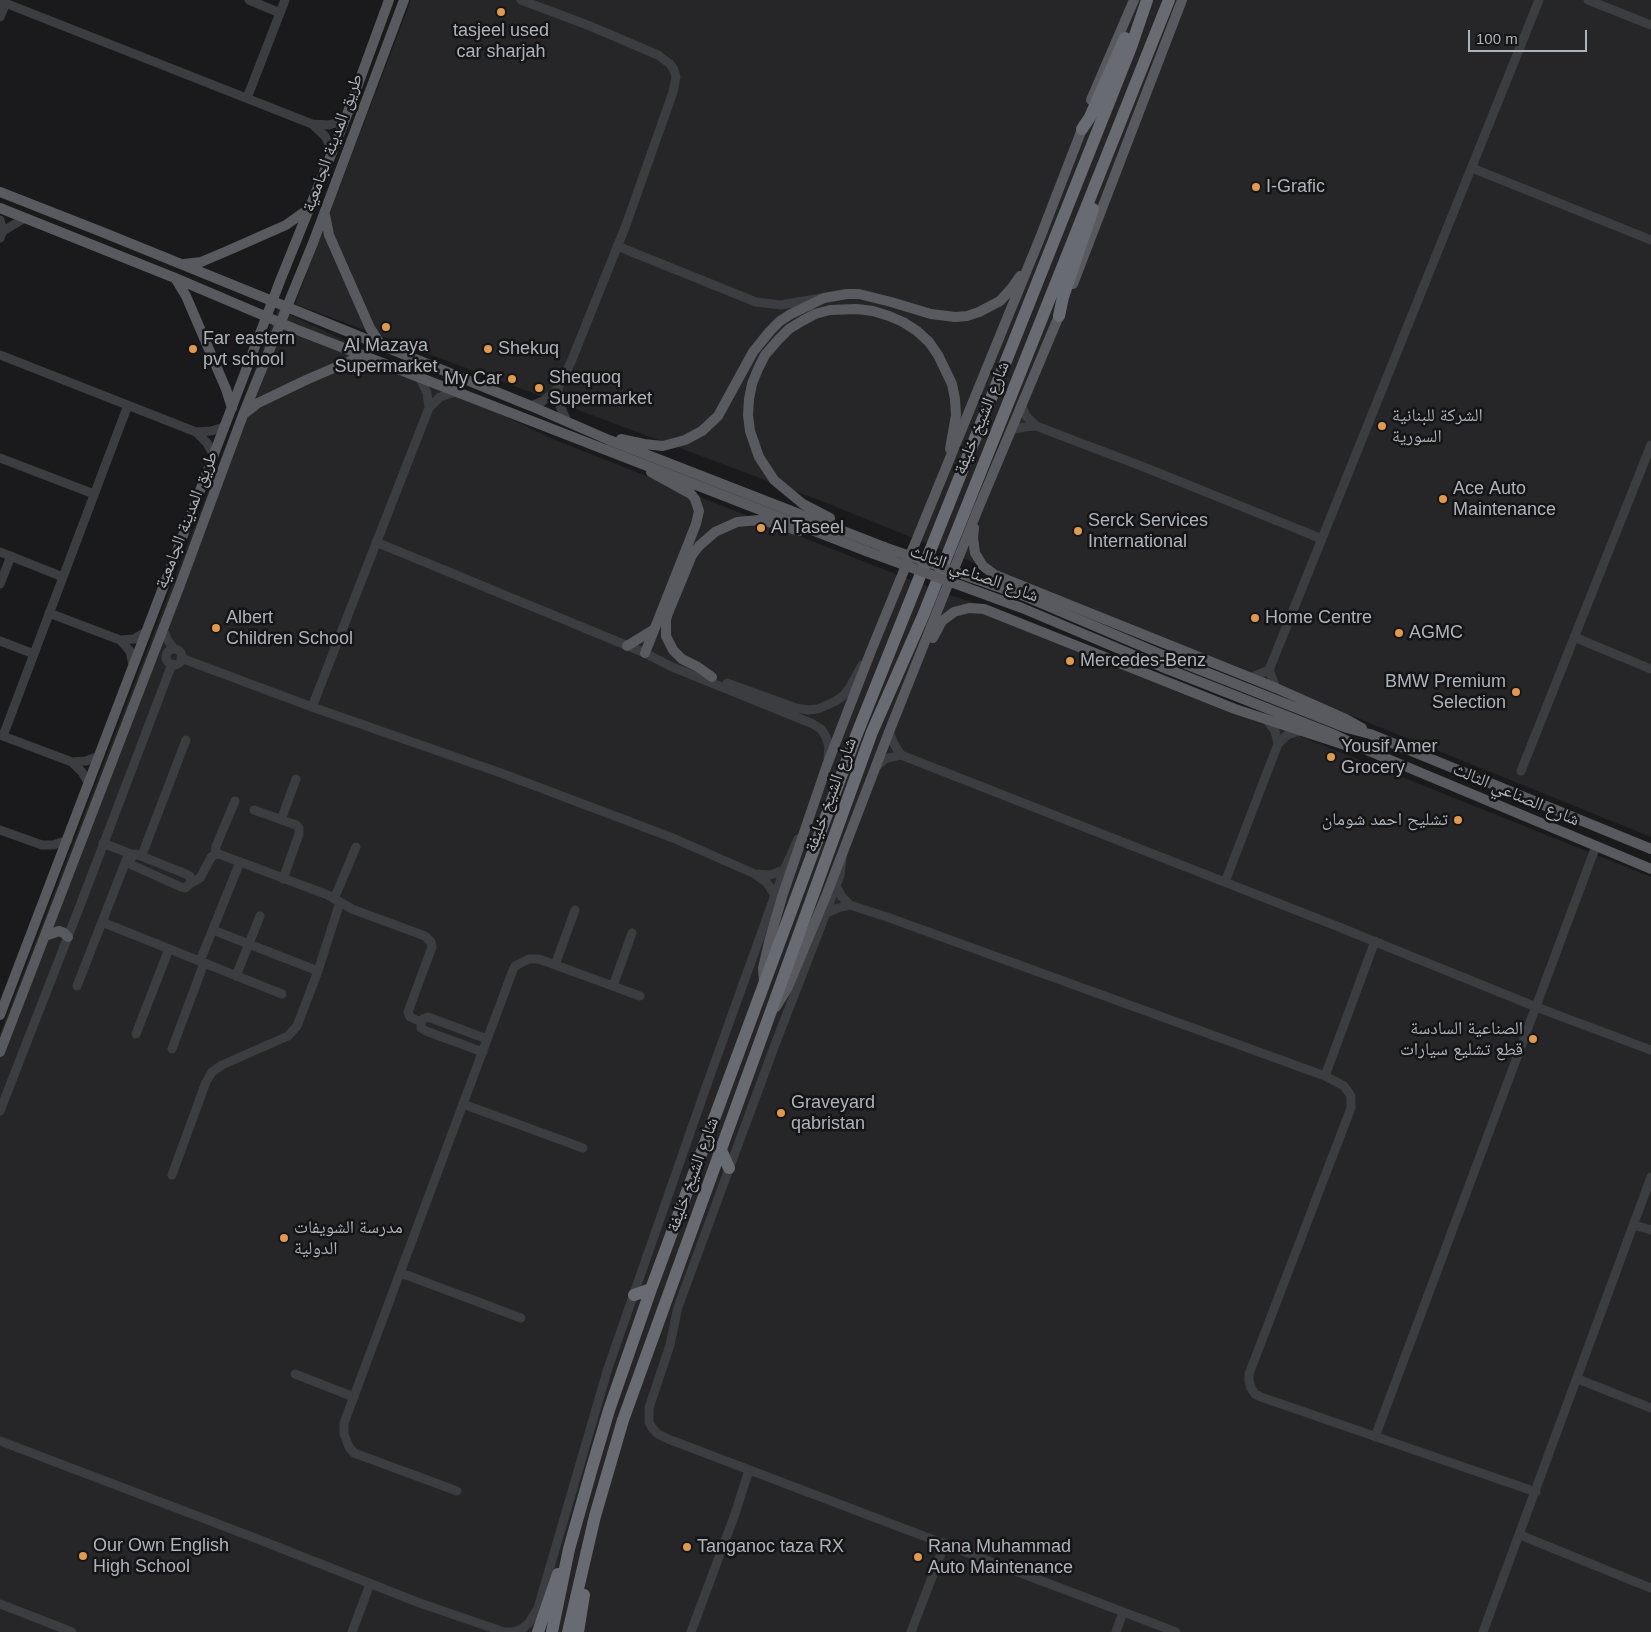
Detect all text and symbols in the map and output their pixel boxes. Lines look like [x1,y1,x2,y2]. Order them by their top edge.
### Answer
marker: tasjeel used car sharjah [495,6,507,18]
place label: tasjeel used car sharjah [453,20,549,62]
scale bar [1471,20,1590,52]
text: 100 m [1476,30,1518,47]
street label: طريق المدينة الجامعية [298,71,368,215]
place label: I-Grafic [1266,176,1325,198]
marker: I-Grafic [1250,181,1262,193]
marker: Al Mazaya Supermarket [380,321,392,333]
place label: Far eastern pvt school [203,328,295,370]
place label: Al Mazaya Supermarket [334,335,438,378]
place label: Shekuq [498,338,559,360]
marker: Far eastern pvt school [187,343,199,355]
marker: Shekuq [482,343,494,355]
street label: شارع الشيخ خليفة [949,358,1015,478]
place label: Shequoq Supermarket [549,367,652,409]
place label: My Car [444,368,502,390]
marker: My Car [506,373,518,385]
marker: Shequoq Supermarket [533,382,545,394]
place label: الشركة للبنانية السورية [1392,405,1483,448]
marker: الشركة للبنانية السورية [1376,420,1388,432]
street label: طريق المدينة الجامعية [151,448,223,592]
place label: Ace Auto Maintenance [1453,478,1556,520]
marker: Ace Auto Maintenance [1437,493,1449,505]
place label: Serck Services International [1088,510,1208,552]
place label: Al Taseel [771,517,844,539]
marker: Al Taseel [755,522,767,534]
marker: Serck Services International [1072,525,1084,537]
street label: شارع الصناعي الثالث [907,541,1041,607]
place label: Albert Children School [226,607,353,650]
place label: Home Centre [1265,607,1372,629]
marker: Home Centre [1249,612,1261,624]
marker: Albert Children School [210,622,222,634]
place label: AGMC [1409,622,1463,644]
marker: AGMC [1393,627,1405,639]
place label: Mercedes-Benz [1080,650,1206,672]
marker: Mercedes-Benz [1064,655,1076,667]
place label: BMW Premium Selection [1385,671,1506,714]
marker: BMW Premium Selection [1510,686,1522,698]
street label: شارع الشيخ خليفة [800,735,862,855]
place label: Yousif Amer Grocery [1341,736,1437,779]
marker: Yousif Amer Grocery [1325,751,1337,763]
street label: شارع الصناعي الثالث [1450,759,1582,831]
place label: تشليح احمد شومان [1322,809,1448,831]
marker: تشليح احمد شومان [1452,814,1464,826]
place label: الصناعية السادسة قطع تشليع سيارات [1400,1018,1523,1060]
marker: الصناعية السادسة قطع تشليع سيارات [1527,1033,1539,1045]
place label: Graveyard qabristan [791,1092,875,1134]
marker: Graveyard qabristan [775,1107,787,1119]
street label: شارع الشيخ خليفة [662,1115,724,1235]
place label: مدرسة الشويفات الدولية [294,1217,403,1260]
marker: مدرسة الشويفات الدولية [278,1232,290,1244]
place label: Our Own English High School [93,1535,229,1578]
place label: Tanganoc taza RX [697,1536,844,1558]
place label: Rana Muhammad Auto Maintenance [928,1536,1073,1578]
marker: Tanganoc taza RX [681,1541,693,1553]
marker: Our Own English High School [77,1550,89,1562]
marker: Rana Muhammad Auto Maintenance [912,1551,924,1563]

